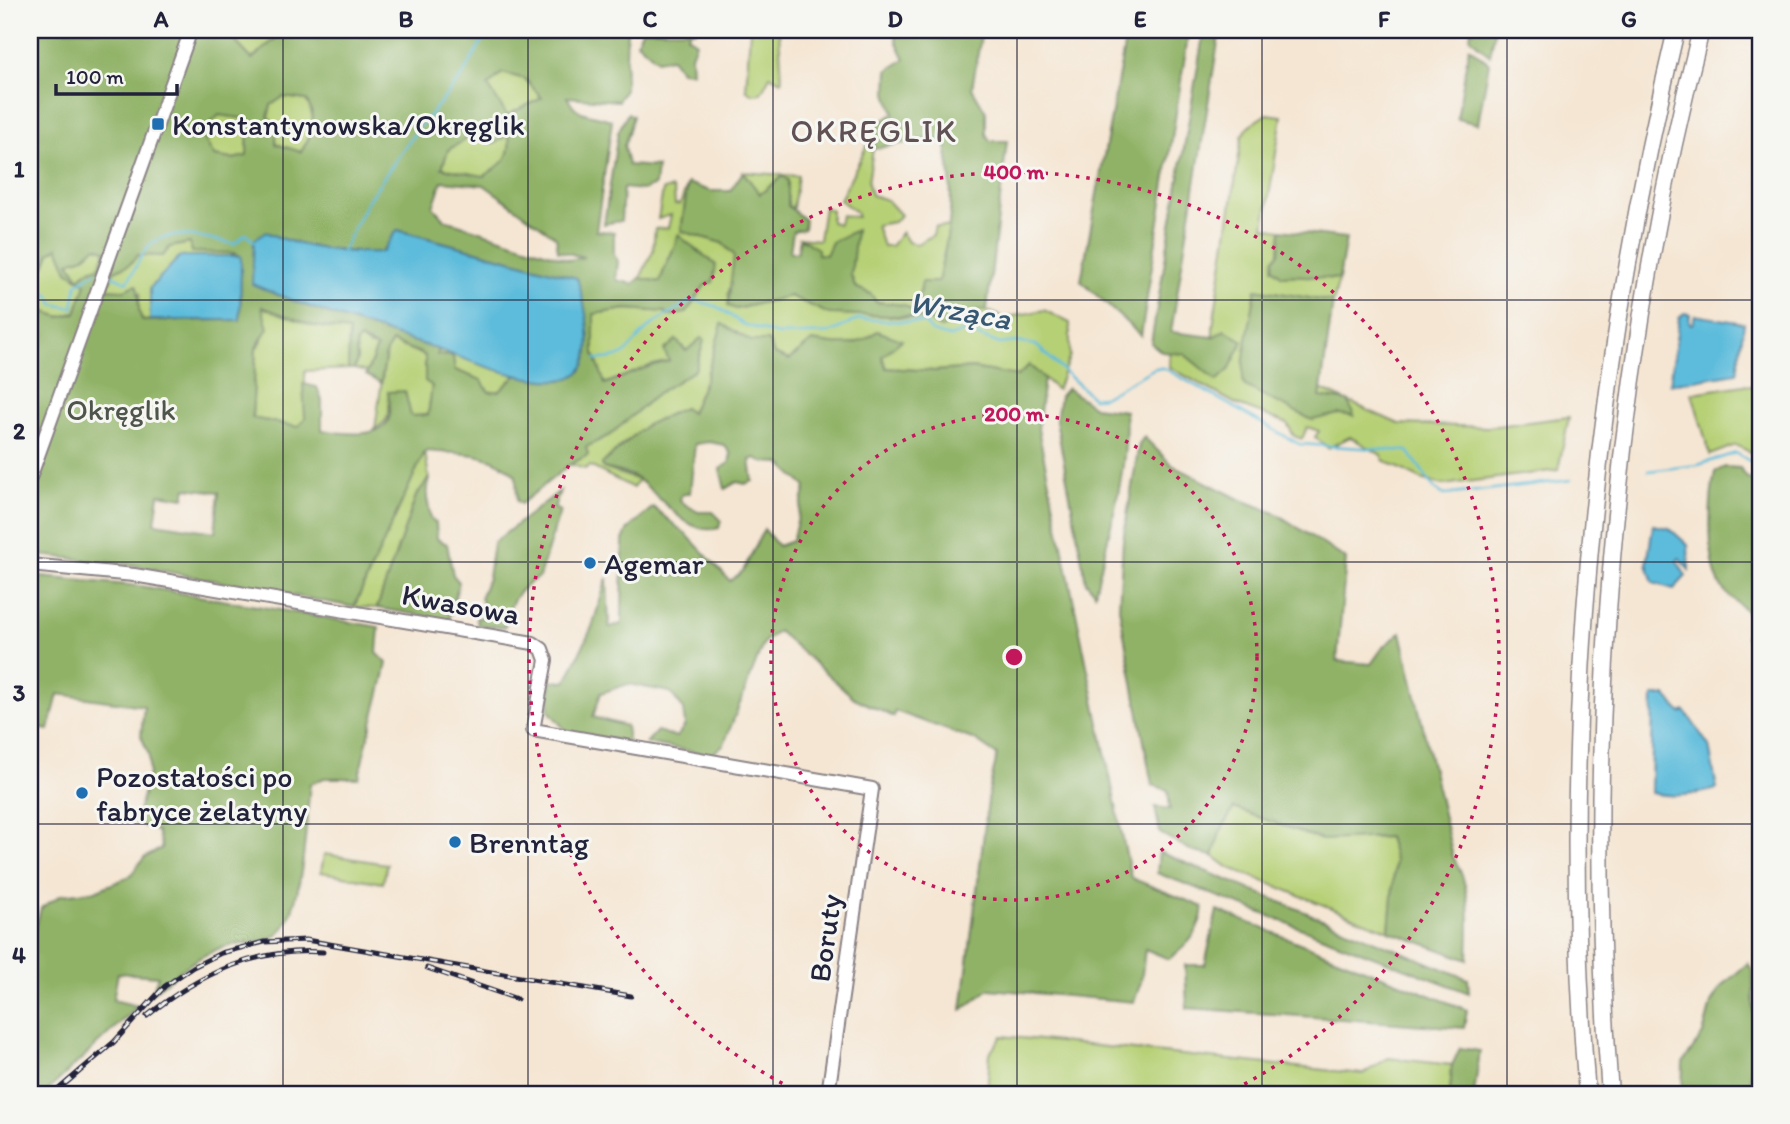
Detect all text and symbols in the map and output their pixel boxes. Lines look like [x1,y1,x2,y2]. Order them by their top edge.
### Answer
text: A [153,5,169,33]
text: B [399,5,414,33]
text: C [643,5,658,33]
text: D [887,5,903,33]
text: E [1134,5,1147,33]
text: F [1378,5,1391,33]
text: G [1621,5,1637,33]
scale bar [56,52,177,96]
text: 100 m [66,64,124,89]
place label: Konstantynowska/Okręglik [172,106,525,143]
district label: OKRĘGLIK [790,112,958,150]
marker: Konstantynowska/Okręglik [150,116,166,132]
text: 1 [14,155,25,183]
text: 400 m [984,159,1045,184]
water label: Wrząca [906,282,1014,338]
park label: Okręglik [66,391,176,428]
text: 200 m [984,401,1044,426]
text: 2 [13,417,26,445]
place label: Agemar [604,545,704,582]
marker: Agemar [582,555,598,571]
street label: Kwasowa [399,575,523,633]
centre of rings [1002,645,1026,669]
text: 3 [13,679,26,707]
place label: Pozostałości po fabryce żelatyny [96,758,307,829]
marker: Pozostałości po fabryce żelatyny [74,785,90,801]
place label: Brenntag [469,824,590,861]
marker: Brenntag [447,834,463,850]
street label: Boruty [801,892,849,984]
text: 4 [12,941,26,969]

